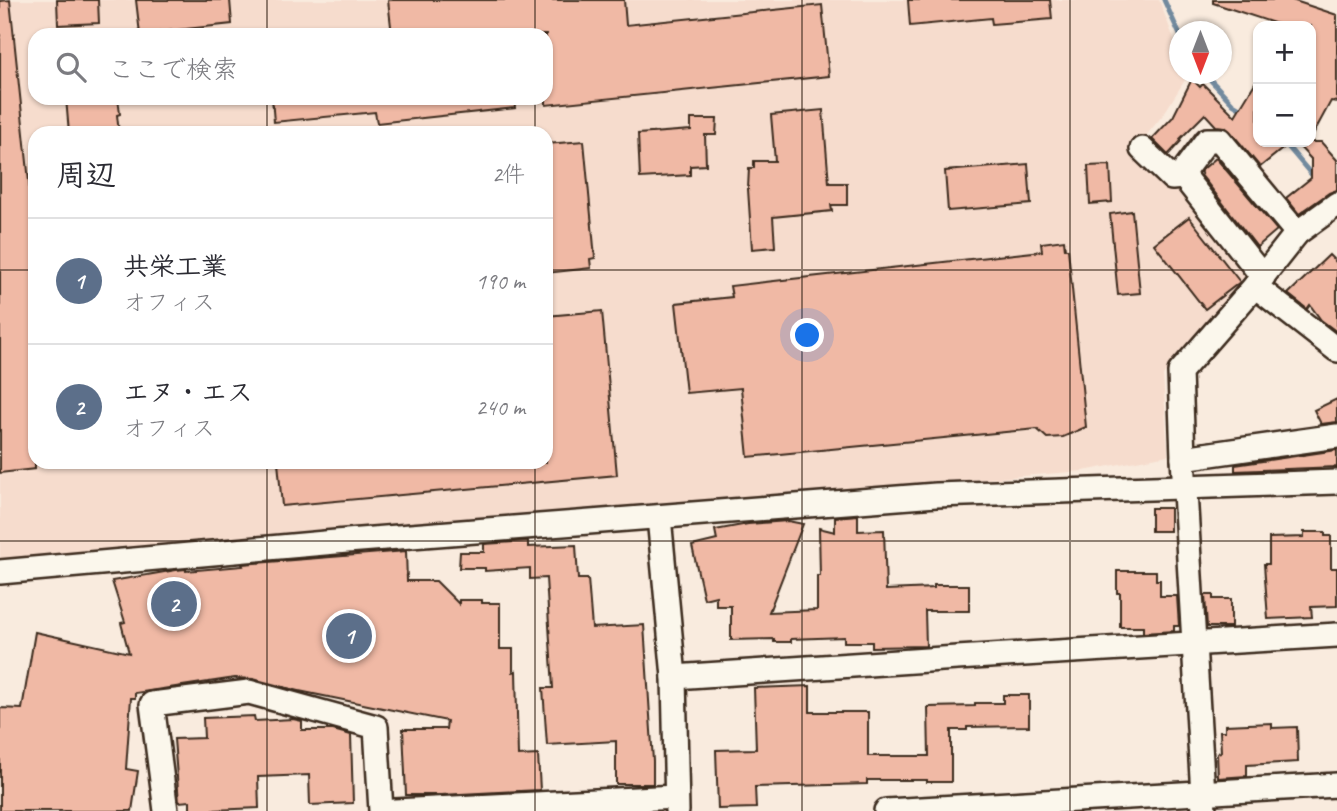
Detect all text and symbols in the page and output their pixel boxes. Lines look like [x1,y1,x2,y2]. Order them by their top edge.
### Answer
north arrow [1169,21,1232,84]
map controls [1253,21,1316,147]
button: + [1253,21,1316,84]
search box [28,28,553,105]
icon: search [52,48,90,86]
text: ここで検索 [108,53,238,86]
button: − [1253,84,1316,147]
text: 周辺 [56,156,116,194]
text: 2件 [492,160,525,189]
text: 共栄工業 [123,250,227,283]
text: 1 [74,267,84,296]
text: 190 m [476,267,525,296]
text: オフィス [123,288,215,317]
your location [790,318,824,352]
text: エヌ・エス [123,376,253,409]
text: 2 [74,393,84,422]
text: 240 m [476,393,525,422]
text: オフィス [123,414,215,443]
pin: 2 [151,578,197,630]
pin: 1 [326,610,372,662]

